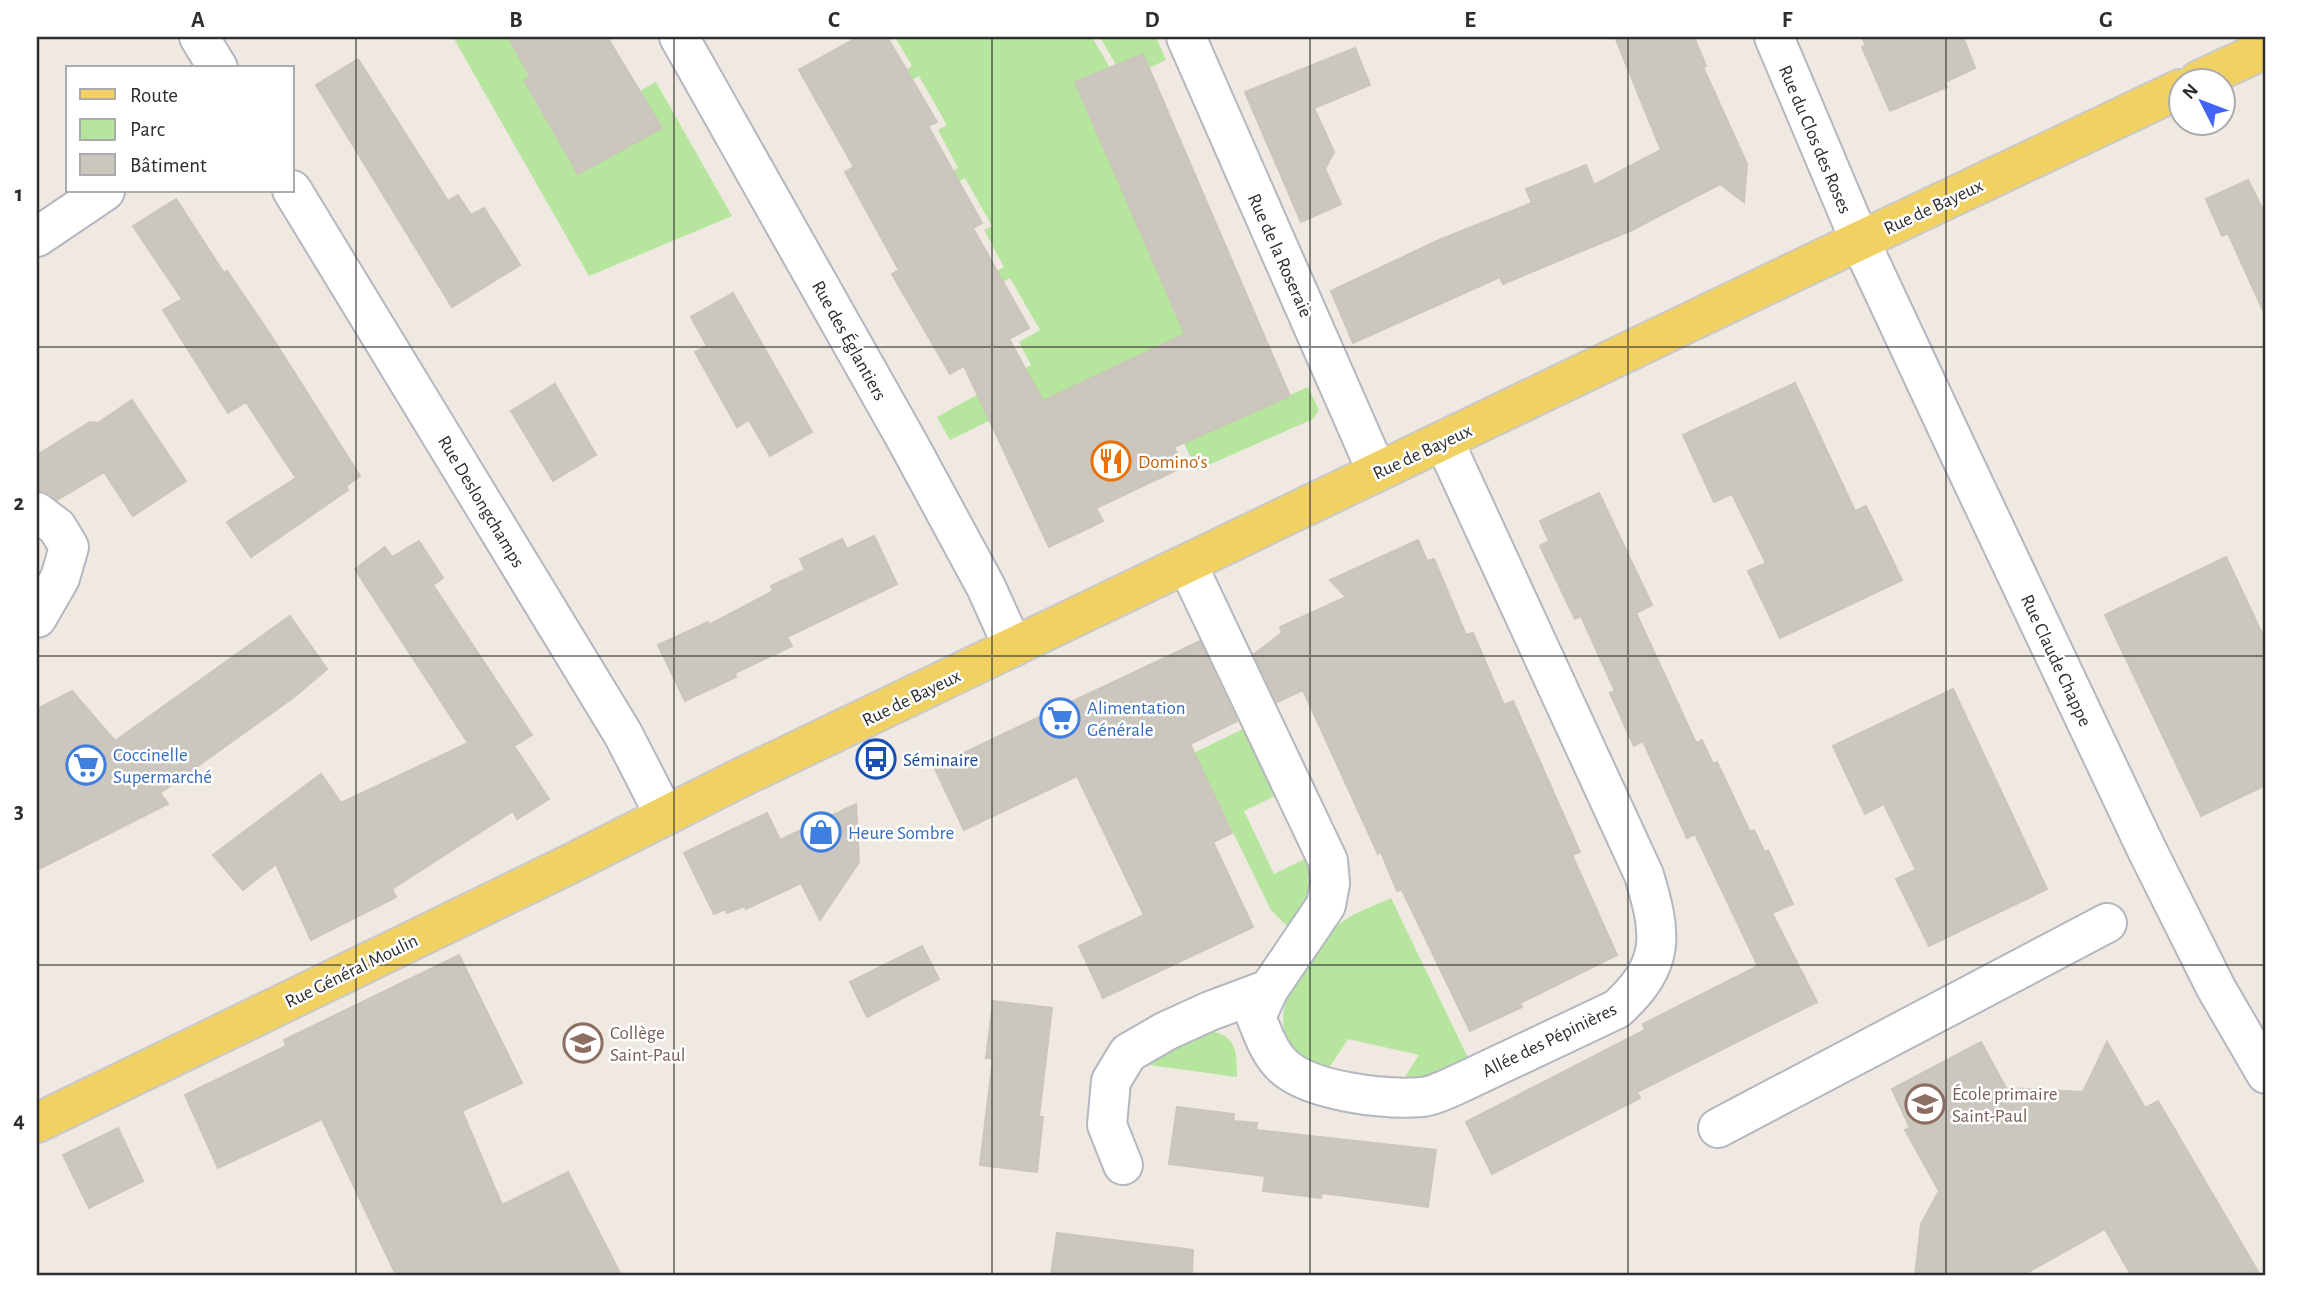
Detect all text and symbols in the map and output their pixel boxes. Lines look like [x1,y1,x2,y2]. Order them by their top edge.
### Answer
text: A [191,9,205,32]
text: B [509,9,523,32]
text: C [828,9,840,32]
text: D [1144,9,1160,32]
text: E [1464,9,1476,32]
text: F [1782,9,1793,32]
text: G [2099,9,2113,32]
street label: Rue du Clos des Roses [1775,63,1854,217]
legend [66,66,294,192]
north arrow [2166,66,2236,136]
text: N [2179,80,2202,103]
text: Route [130,85,178,106]
text: Parc [130,119,165,140]
text: Bâtiment [130,155,207,176]
street label: Rue de Bayeux [1881,176,1986,239]
text: 1 [15,183,23,206]
street label: Rue de la Roseraie [1244,191,1315,320]
street label: Rue des Églantiers [808,277,891,404]
street label: Rue de Bayeux [1370,421,1475,484]
street label: Rue Deslongchamps [434,432,528,571]
restaurant icon: Domino's [1090,440,1132,482]
place label: Domino's [1138,453,1207,472]
text: 2 [14,492,25,515]
street label: Rue Claude Chappe [2017,592,2094,730]
street label: Rue de Bayeux [860,666,964,730]
supermarket icon: Alimentation Générale [1039,697,1081,739]
place label: Alimentation Générale [1087,699,1185,740]
bus stop icon: Séminaire [855,738,897,780]
supermarket icon: Coccinelle Supermarché [65,744,107,786]
place label: Coccinelle Supermarché [113,746,212,787]
place label: Séminaire [903,751,978,770]
text: 3 [14,800,24,823]
shop icon: Heure Sombre [800,811,842,853]
place label: Heure Sombre [848,824,954,843]
street label: Rue Général Moulin [282,931,421,1012]
street label: Allée des Pépinières [1479,1000,1620,1081]
school or university icon: Collège Saint-Paul [562,1022,604,1064]
place label: Collège Saint-Paul [610,1024,685,1065]
school or university icon: École primaire Saint-Paul [1904,1083,1946,1125]
place label: École primaire Saint-Paul [1952,1083,2058,1126]
text: 4 [13,1109,25,1132]

